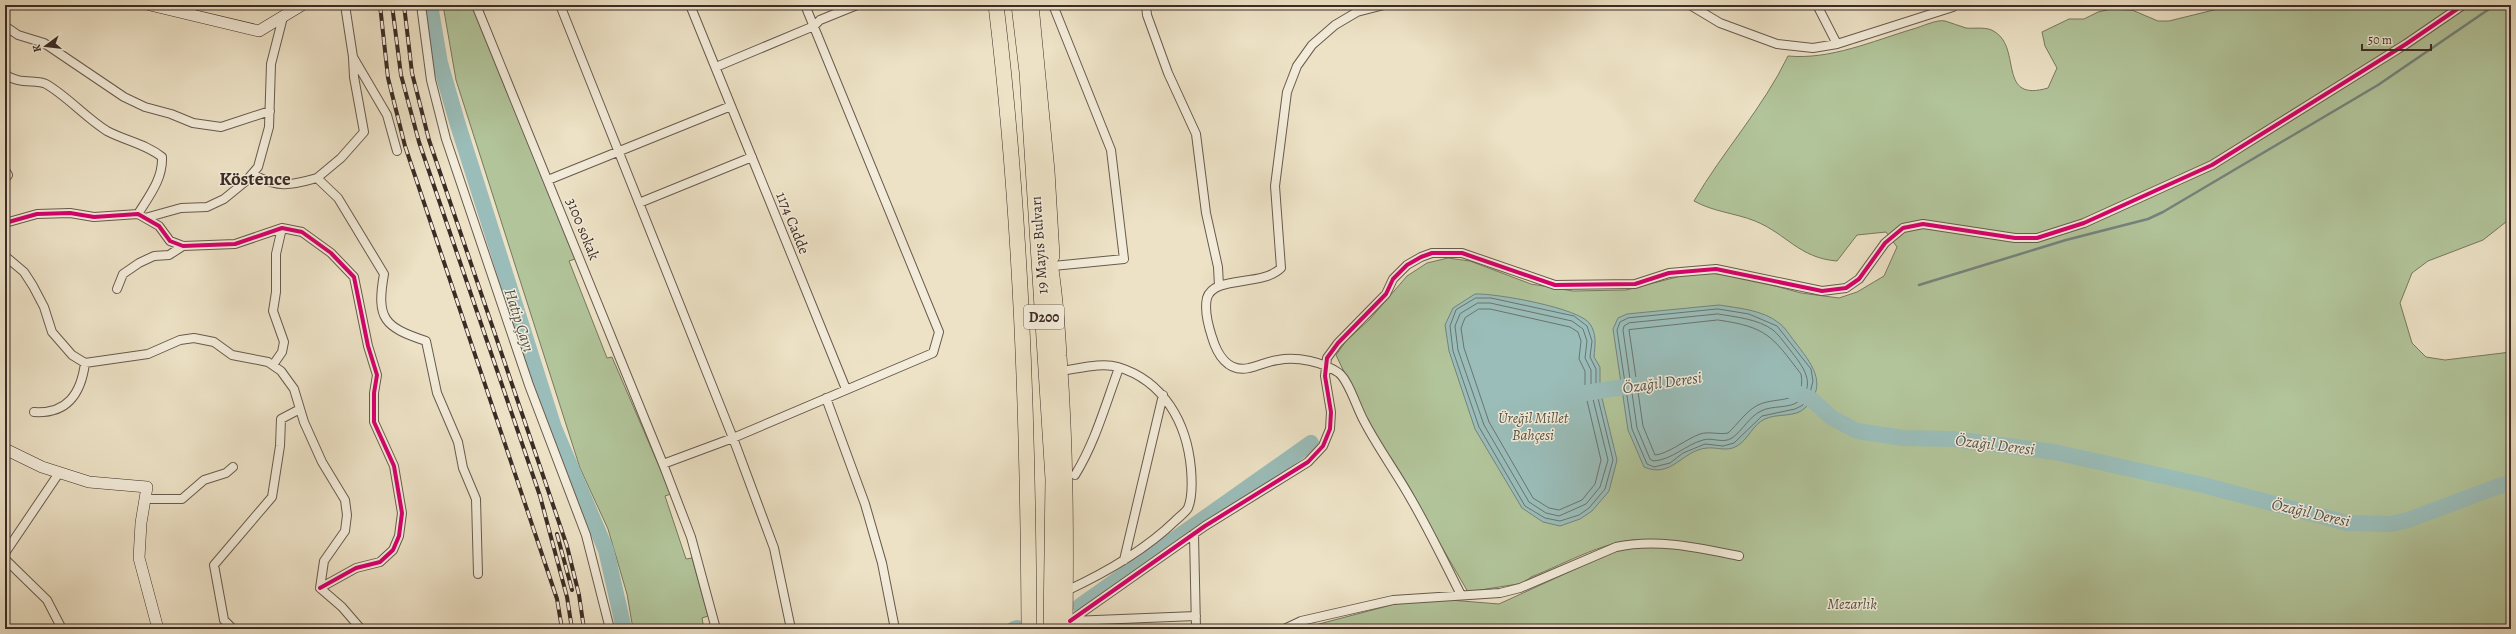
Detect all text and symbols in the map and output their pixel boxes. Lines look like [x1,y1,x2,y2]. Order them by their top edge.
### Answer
north arrow [26,26,66,66]
scale bar [2362,26,2431,52]
text: 50 m [2368,32,2392,48]
text: K [28,42,45,54]
district label: Köstence [219,166,291,192]
street label: 1174 Cadde [771,189,815,257]
street label: 3100 sokak [561,195,605,264]
street label: 19 Mayıs Bulvarı [1026,195,1052,295]
water label: Hatip Çayı [498,286,540,355]
road number: D200 [1024,305,1064,329]
water label: Özağıl Deresi [1621,367,1703,399]
park label: Üreğil Millet Bahçesi [1498,408,1569,445]
water label: Özağıl Deresi [1954,429,2036,461]
water label: Özağıl Deresi [2269,493,2352,533]
park label: Mezarlık [1827,594,1877,614]

